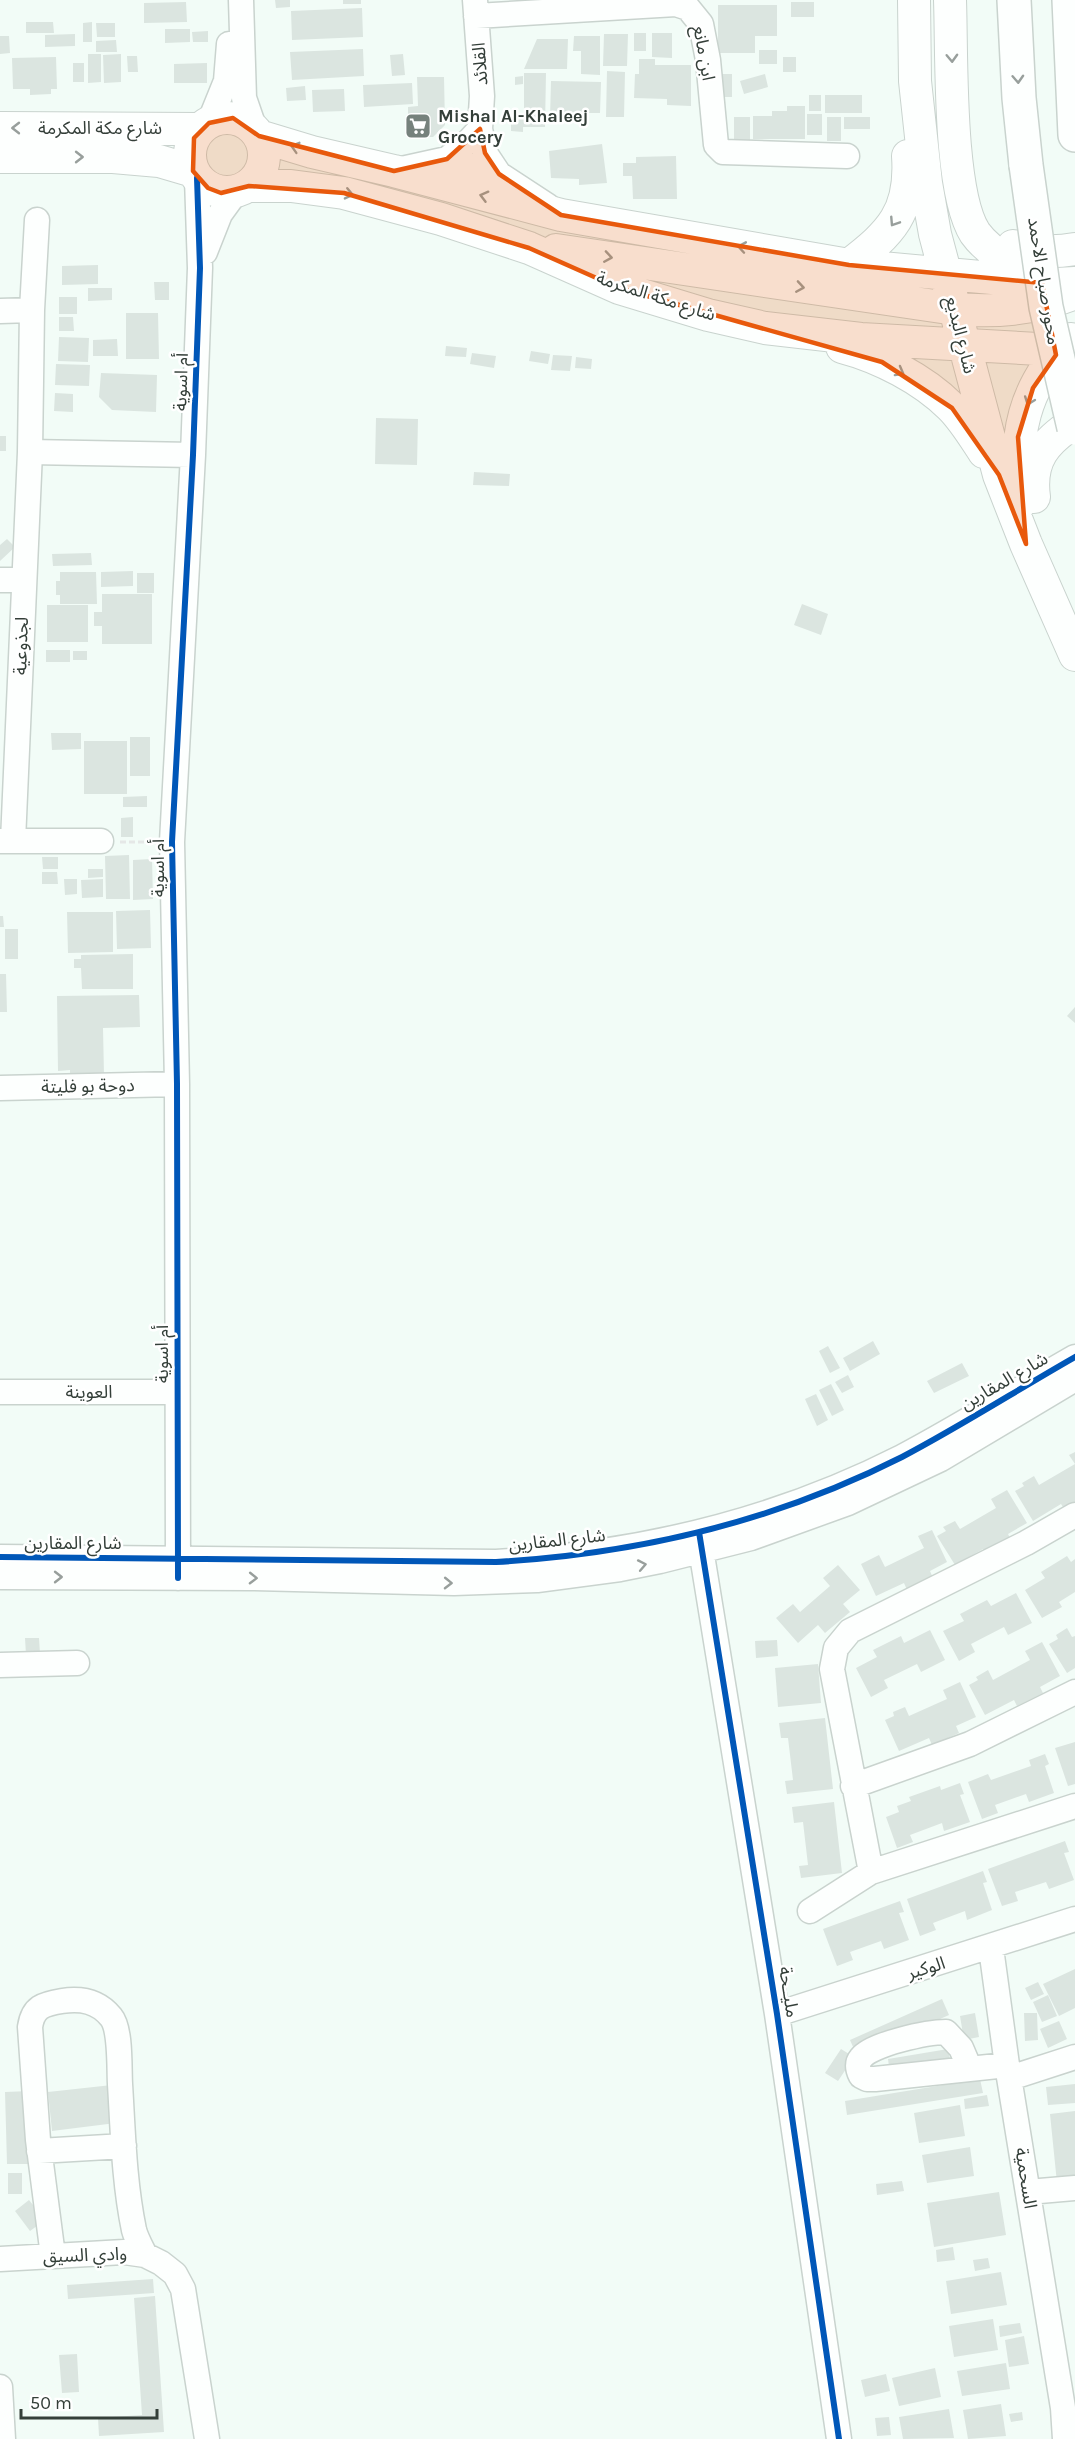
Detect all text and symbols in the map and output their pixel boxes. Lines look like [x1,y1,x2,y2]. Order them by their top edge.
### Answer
street label: ابن مانع [685,24,720,83]
street label: القلائد [468,42,492,86]
one-way arrow [945,54,958,63]
one-way arrow [1011,75,1024,84]
place label: Mishal Al-Khaleej Grocery [438,105,589,148]
supermarket icon: Mishal Al-Khaleej Grocery [403,111,433,141]
street label: شارع مكة المكرمة [38,117,162,142]
one-way arrow [12,122,21,134]
one-way arrow [290,142,301,154]
one-way arrow [75,151,84,163]
one-way arrow [344,187,354,200]
one-way arrow [479,191,490,203]
one-way arrow [889,216,901,226]
street label: محور صباح الاحمد [1021,216,1065,347]
one-way arrow [738,241,748,254]
one-way arrow [603,250,612,262]
street label: شارع مكة المكرمة [593,266,718,328]
one-way arrow [796,281,805,293]
street label: شارع البديع [938,294,981,377]
street label: أم اسوية [169,352,196,412]
one-way arrow [894,365,904,376]
one-way arrow [1023,395,1036,406]
street label: لجذوعية [9,616,33,676]
street label: أم اسوية [147,839,172,897]
street label: دوحة بو فليتة [41,1074,135,1098]
street label: أم اسوية [151,1325,176,1383]
street label: شارع المقارين [956,1347,1053,1417]
street label: العوينة [65,1381,113,1403]
street label: شارع المقارين [507,1524,607,1559]
street label: شارع المقارين [24,1532,122,1557]
one-way arrow [637,1559,647,1572]
one-way arrow [54,1571,63,1583]
one-way arrow [249,1572,258,1584]
one-way arrow [444,1577,453,1589]
street label: الوكير [903,1952,948,1984]
street label: مليــحة [774,1965,804,2019]
street label: السحمية [1010,2146,1042,2210]
street label: وادي السيق [42,2243,128,2270]
scale bar [21,2382,158,2420]
text: 50 m [30,2392,72,2414]

